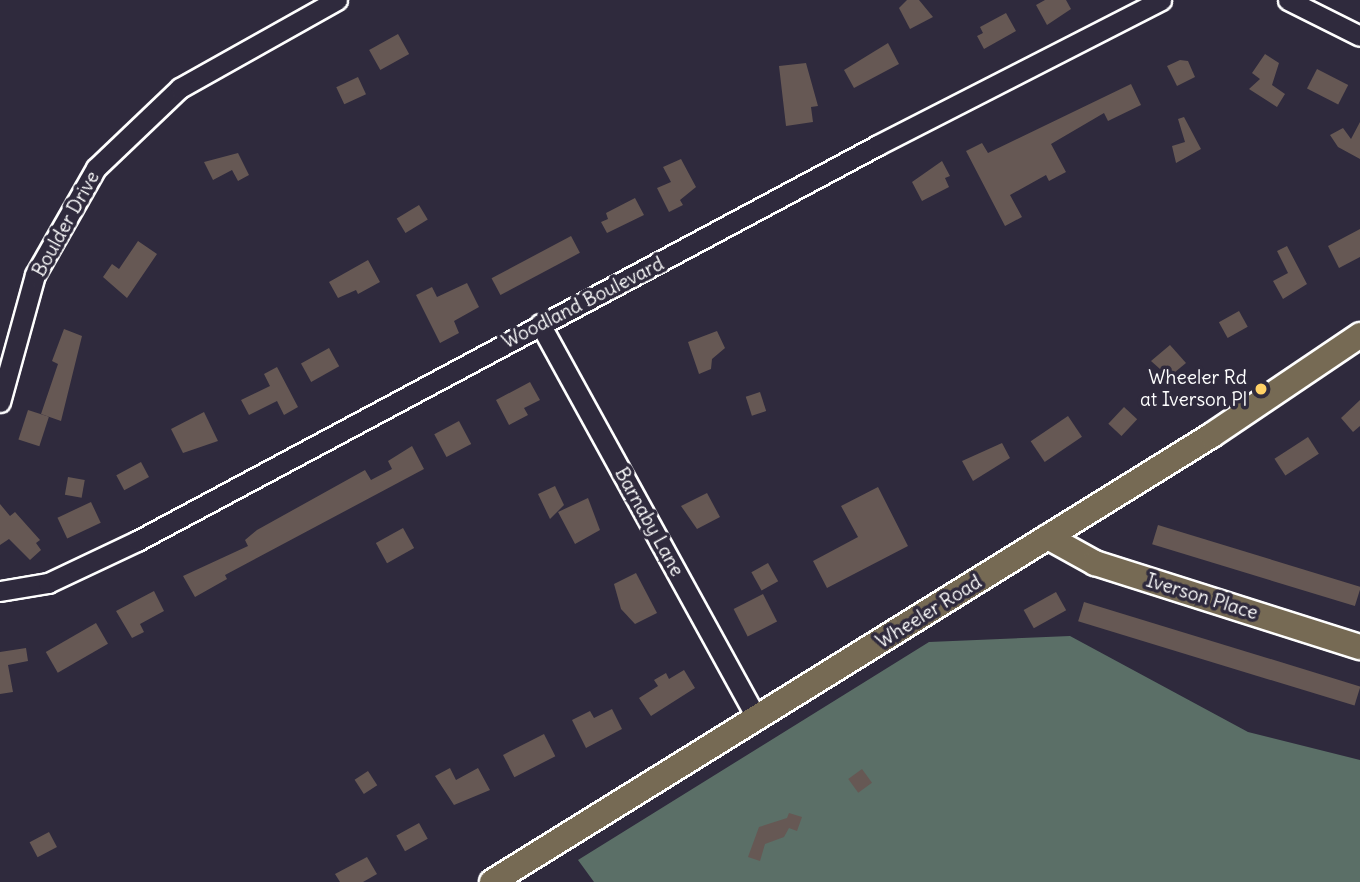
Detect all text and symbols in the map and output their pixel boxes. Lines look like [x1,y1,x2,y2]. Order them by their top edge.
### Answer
street label: Boulder Drive [28,167,104,281]
street label: Woodland Boulevard [498,252,668,354]
place label: Wheeler Rd at Iverson Pl [1140,367,1247,411]
marker: Wheeler Rd at Iverson Pl [1253,381,1269,397]
street label: Barnaby Lane [610,464,688,580]
street label: Iverson Place [1143,569,1261,625]
street label: Wheeler Road [872,571,986,653]

